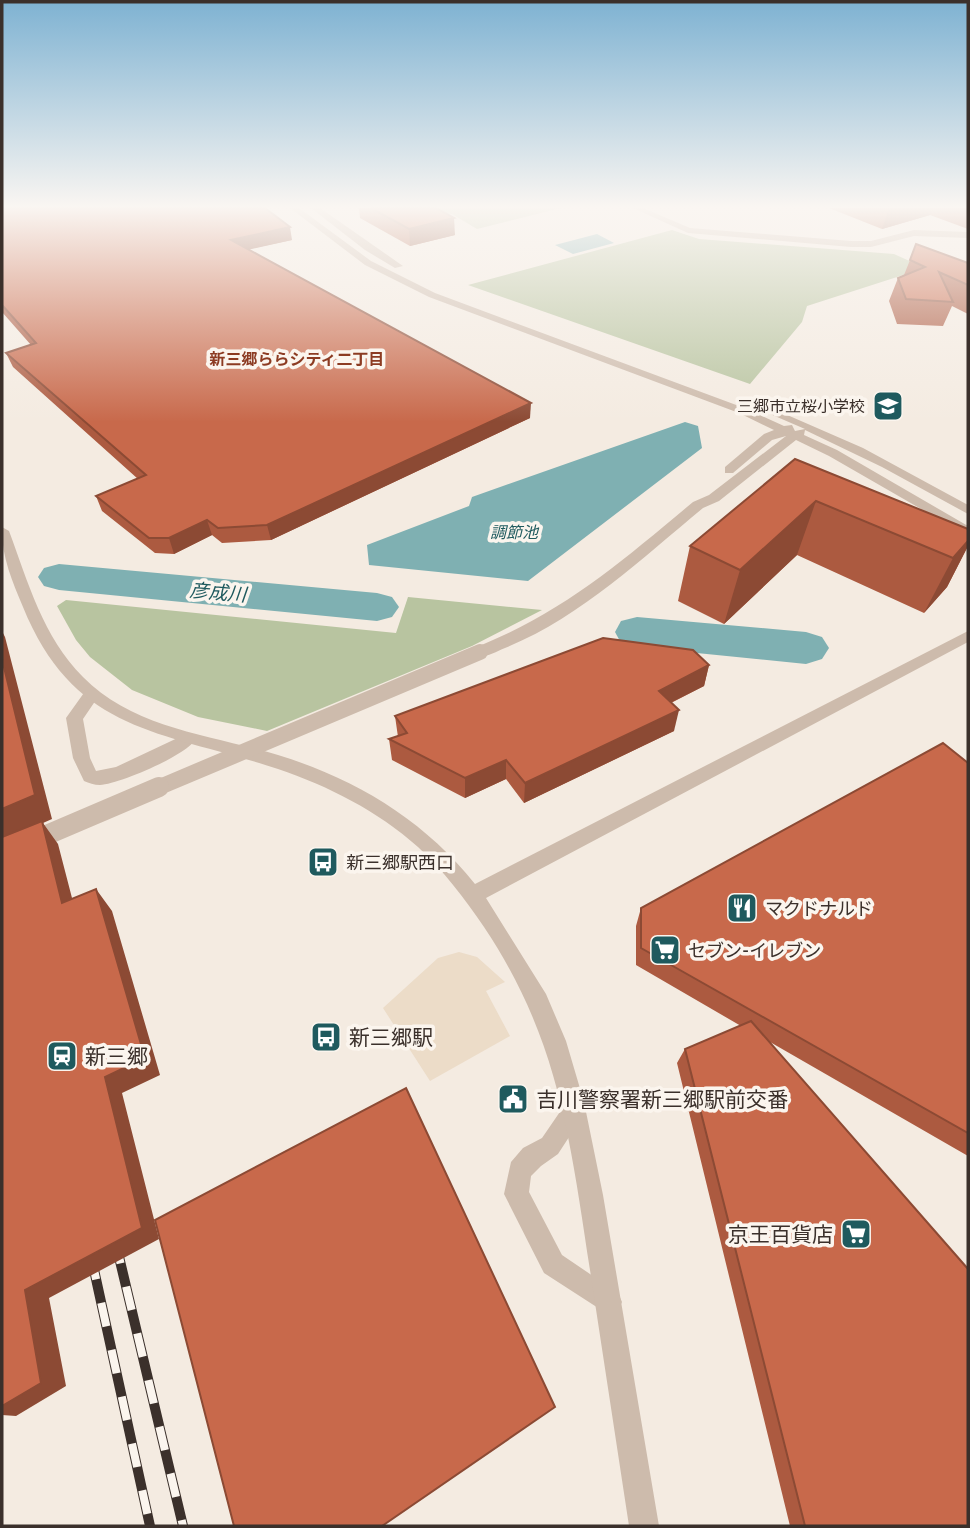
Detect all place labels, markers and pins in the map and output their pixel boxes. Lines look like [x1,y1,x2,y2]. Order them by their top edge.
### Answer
school or university icon: 三郷市立桜小学校 [871,389,905,423]
place label: 三郷市立桜小学校 [737,396,865,416]
bus stop icon: 新三郷駅西口 [306,845,340,879]
place label: 新三郷駅西口 [346,851,454,874]
restaurant icon: マクドナルド [725,891,759,925]
place label: マクドナルド [765,897,873,920]
supermarket icon: セブン-イレブン [648,933,682,967]
place label: セブン-イレブン [688,939,821,962]
bus stop icon: 新三郷駅 [309,1020,343,1054]
place label: 新三郷駅 [349,1023,433,1051]
station icon: 新三郷 [45,1039,79,1073]
place label: 新三郷 [85,1042,148,1070]
public building icon: 吉川警察署新三郷駅前交番 [496,1082,530,1116]
place label: 吉川警察署新三郷駅前交番 [536,1085,788,1113]
supermarket icon: 京王百貨店 [839,1217,873,1251]
place label: 京王百貨店 [728,1220,833,1248]

